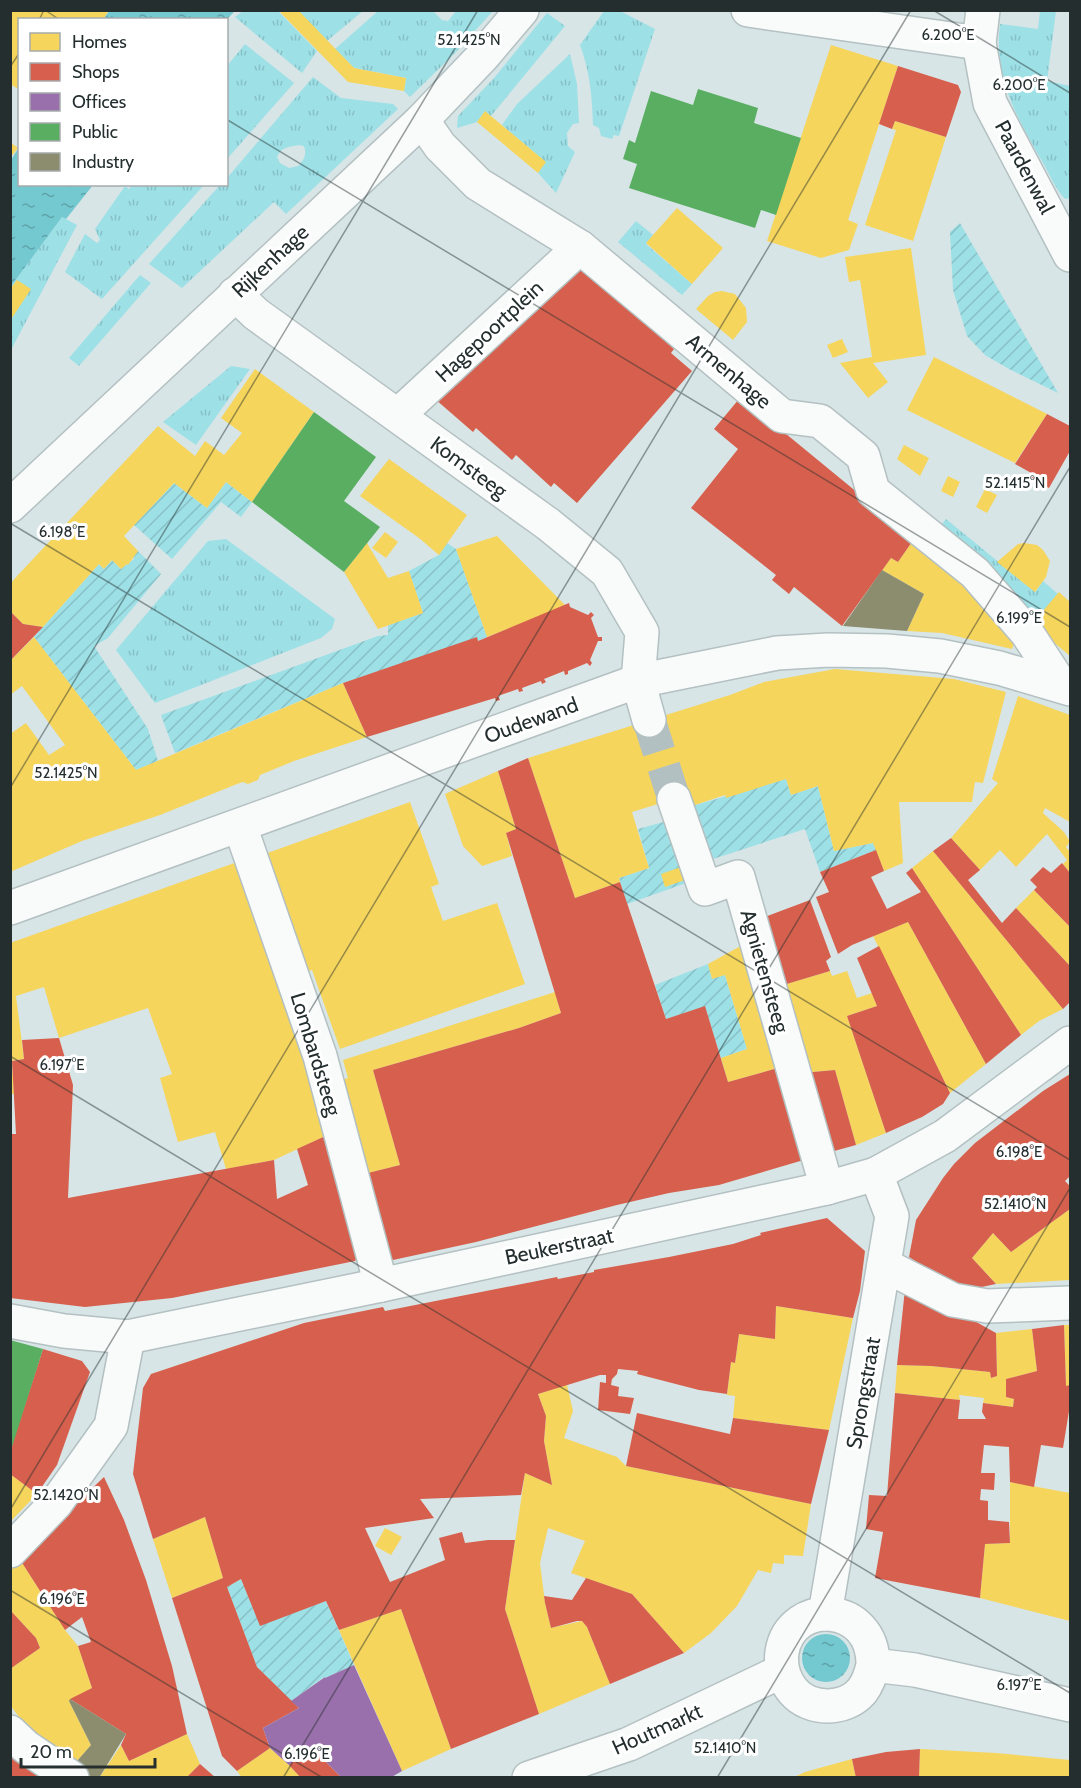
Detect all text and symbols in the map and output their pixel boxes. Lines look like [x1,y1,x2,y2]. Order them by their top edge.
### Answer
legend [18,18,228,186]
text: 6.200°E [921,26,975,44]
text: Homes [72,31,127,53]
text: 52.1425°N [437,31,501,49]
text: Shops [72,61,120,83]
text: 6.200°E [992,76,1046,94]
text: Offices [72,91,126,113]
street label: Paardenwal [990,116,1060,218]
text: Public [72,121,118,143]
text: Industry [72,151,134,173]
street label: Rijkenhage [227,219,314,303]
street label: Hagepoortplein [430,275,548,387]
street label: Armenhage [681,328,777,414]
street label: Komsteeg [426,431,513,504]
text: 52.1415°N [985,474,1045,492]
text: 6.198°E [39,523,85,541]
text: 6.199°E [996,609,1042,627]
street label: Oudewand [481,691,581,749]
text: 52.1425°N [34,764,98,782]
street label: Agnietensteeg [735,906,795,1036]
street label: Lombardsteeg [285,989,347,1119]
text: 6.197°E [39,1056,85,1074]
text: 6.198°E [996,1143,1042,1161]
text: 52.1410°N [984,1195,1046,1213]
street label: Beukerstraat [503,1222,615,1270]
street label: Sprongstraat [841,1335,885,1451]
text: 52.1420°N [33,1486,99,1504]
text: 6.196°E [39,1590,85,1608]
text: 6.197°E [996,1676,1042,1694]
street label: Houtmarkt [608,1698,706,1760]
scale bar [21,1731,154,1769]
text: 52.1410°N [694,1739,756,1757]
text: 20 m [30,1741,72,1763]
text: 6.196°E [284,1745,330,1763]

